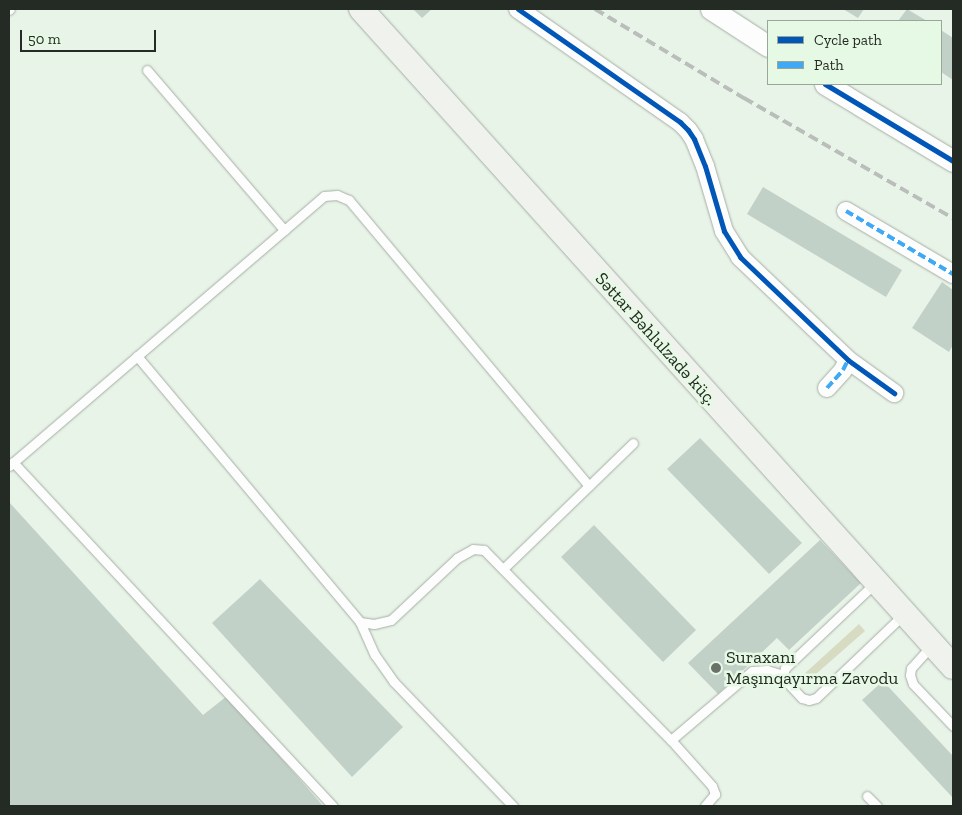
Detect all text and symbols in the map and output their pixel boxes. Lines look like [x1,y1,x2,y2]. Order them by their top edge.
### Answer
scale bar [22,20,159,52]
legend [767,20,942,85]
text: 50 m [28,30,61,48]
text: Cycle path [814,31,882,49]
text: Path [814,56,844,74]
street label: Səttar Bəhlulzadə küç. [590,268,722,410]
place label: Suraxanı Maşınqayırma Zavodu [726,647,898,690]
marker: Suraxanı Maşınqayırma Zavodu [710,662,722,674]

